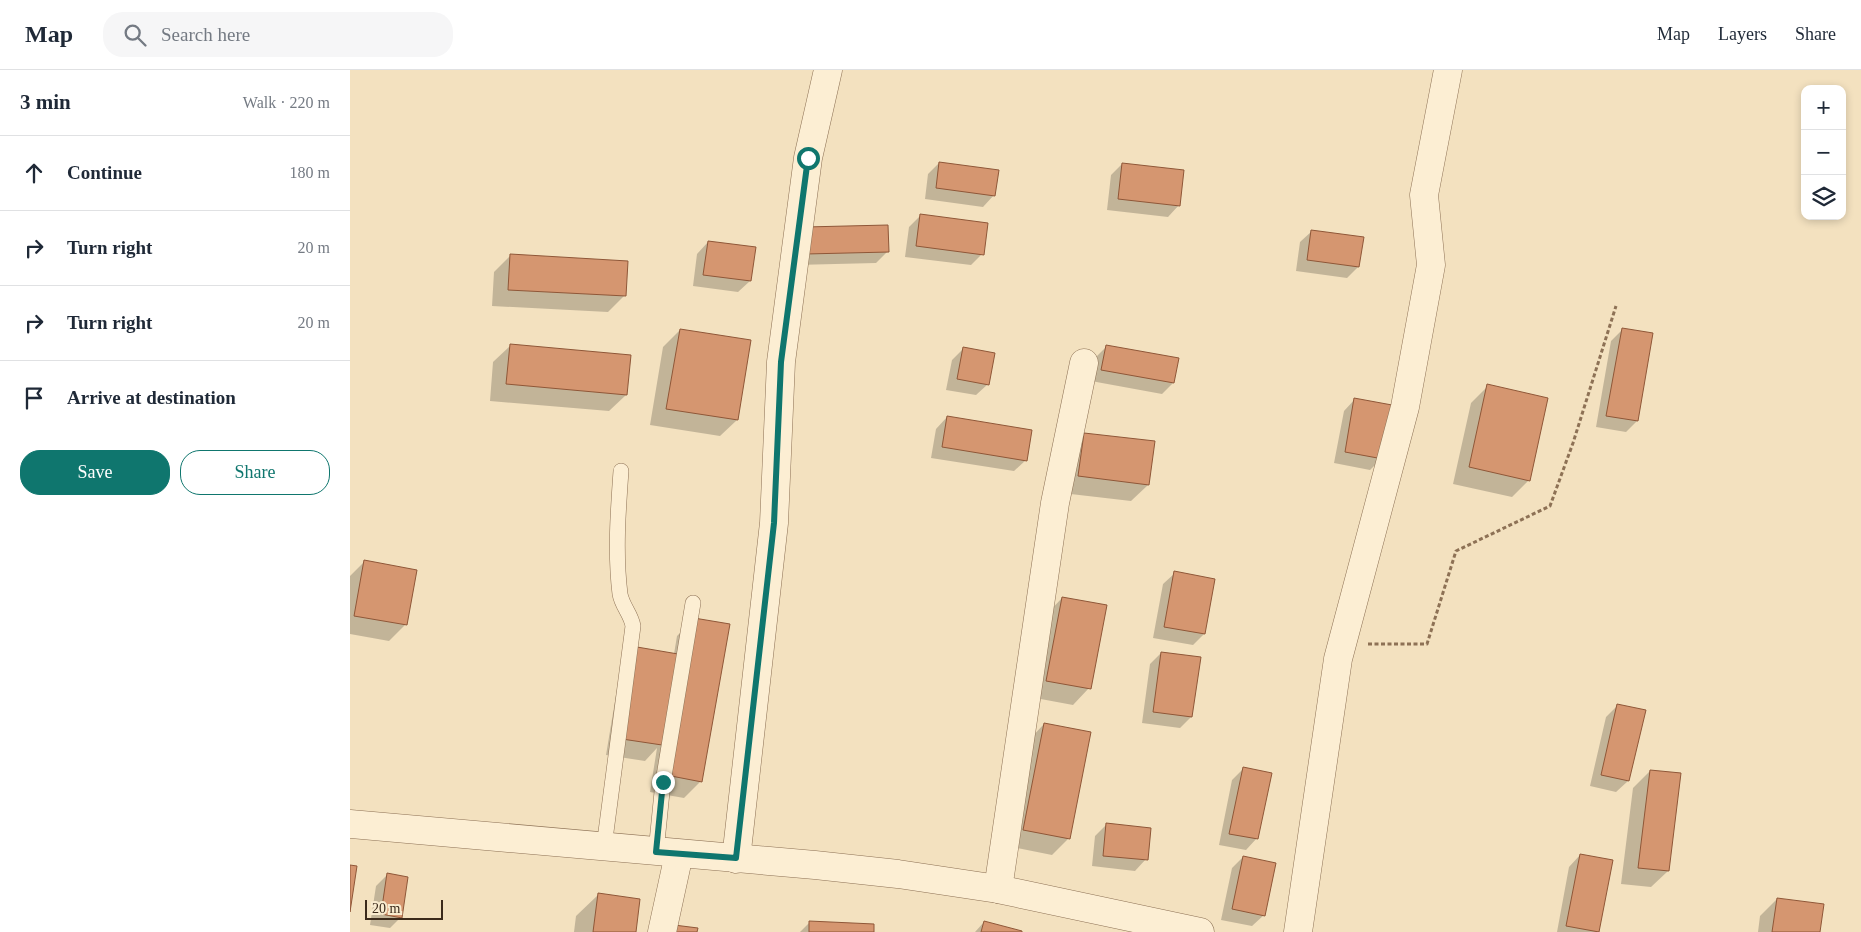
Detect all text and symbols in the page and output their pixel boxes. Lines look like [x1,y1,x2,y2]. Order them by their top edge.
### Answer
search box [103,12,453,57]
text: Map [25,21,73,47]
icon: search [121,21,149,49]
text: Search here [161,24,250,45]
text: Map [1657,24,1690,44]
text: Layers [1718,24,1767,44]
text: Share [1795,24,1836,44]
map controls [1801,85,1846,220]
button: + [1801,85,1846,130]
text: 3 min [20,90,71,114]
text: Walk · 220 m [243,94,330,111]
button: − [1801,130,1846,175]
route start [797,147,820,170]
icon: ahead [20,159,48,187]
text: Continue [67,162,142,183]
text: 180 m [290,164,330,181]
button: layers [1801,175,1846,220]
icon: right [20,234,48,262]
text: Turn right [67,237,152,258]
text: 20 m [298,239,330,256]
icon: right [20,309,48,337]
text: Turn right [67,312,152,333]
text: 20 m [298,314,330,331]
icon: arrive [20,384,48,412]
text: Arrive at destination [67,387,236,408]
button: Save [20,450,170,495]
button: Share [180,450,330,495]
route end [652,771,675,794]
scale bar [365,897,442,920]
text: 20 m [372,901,400,916]

